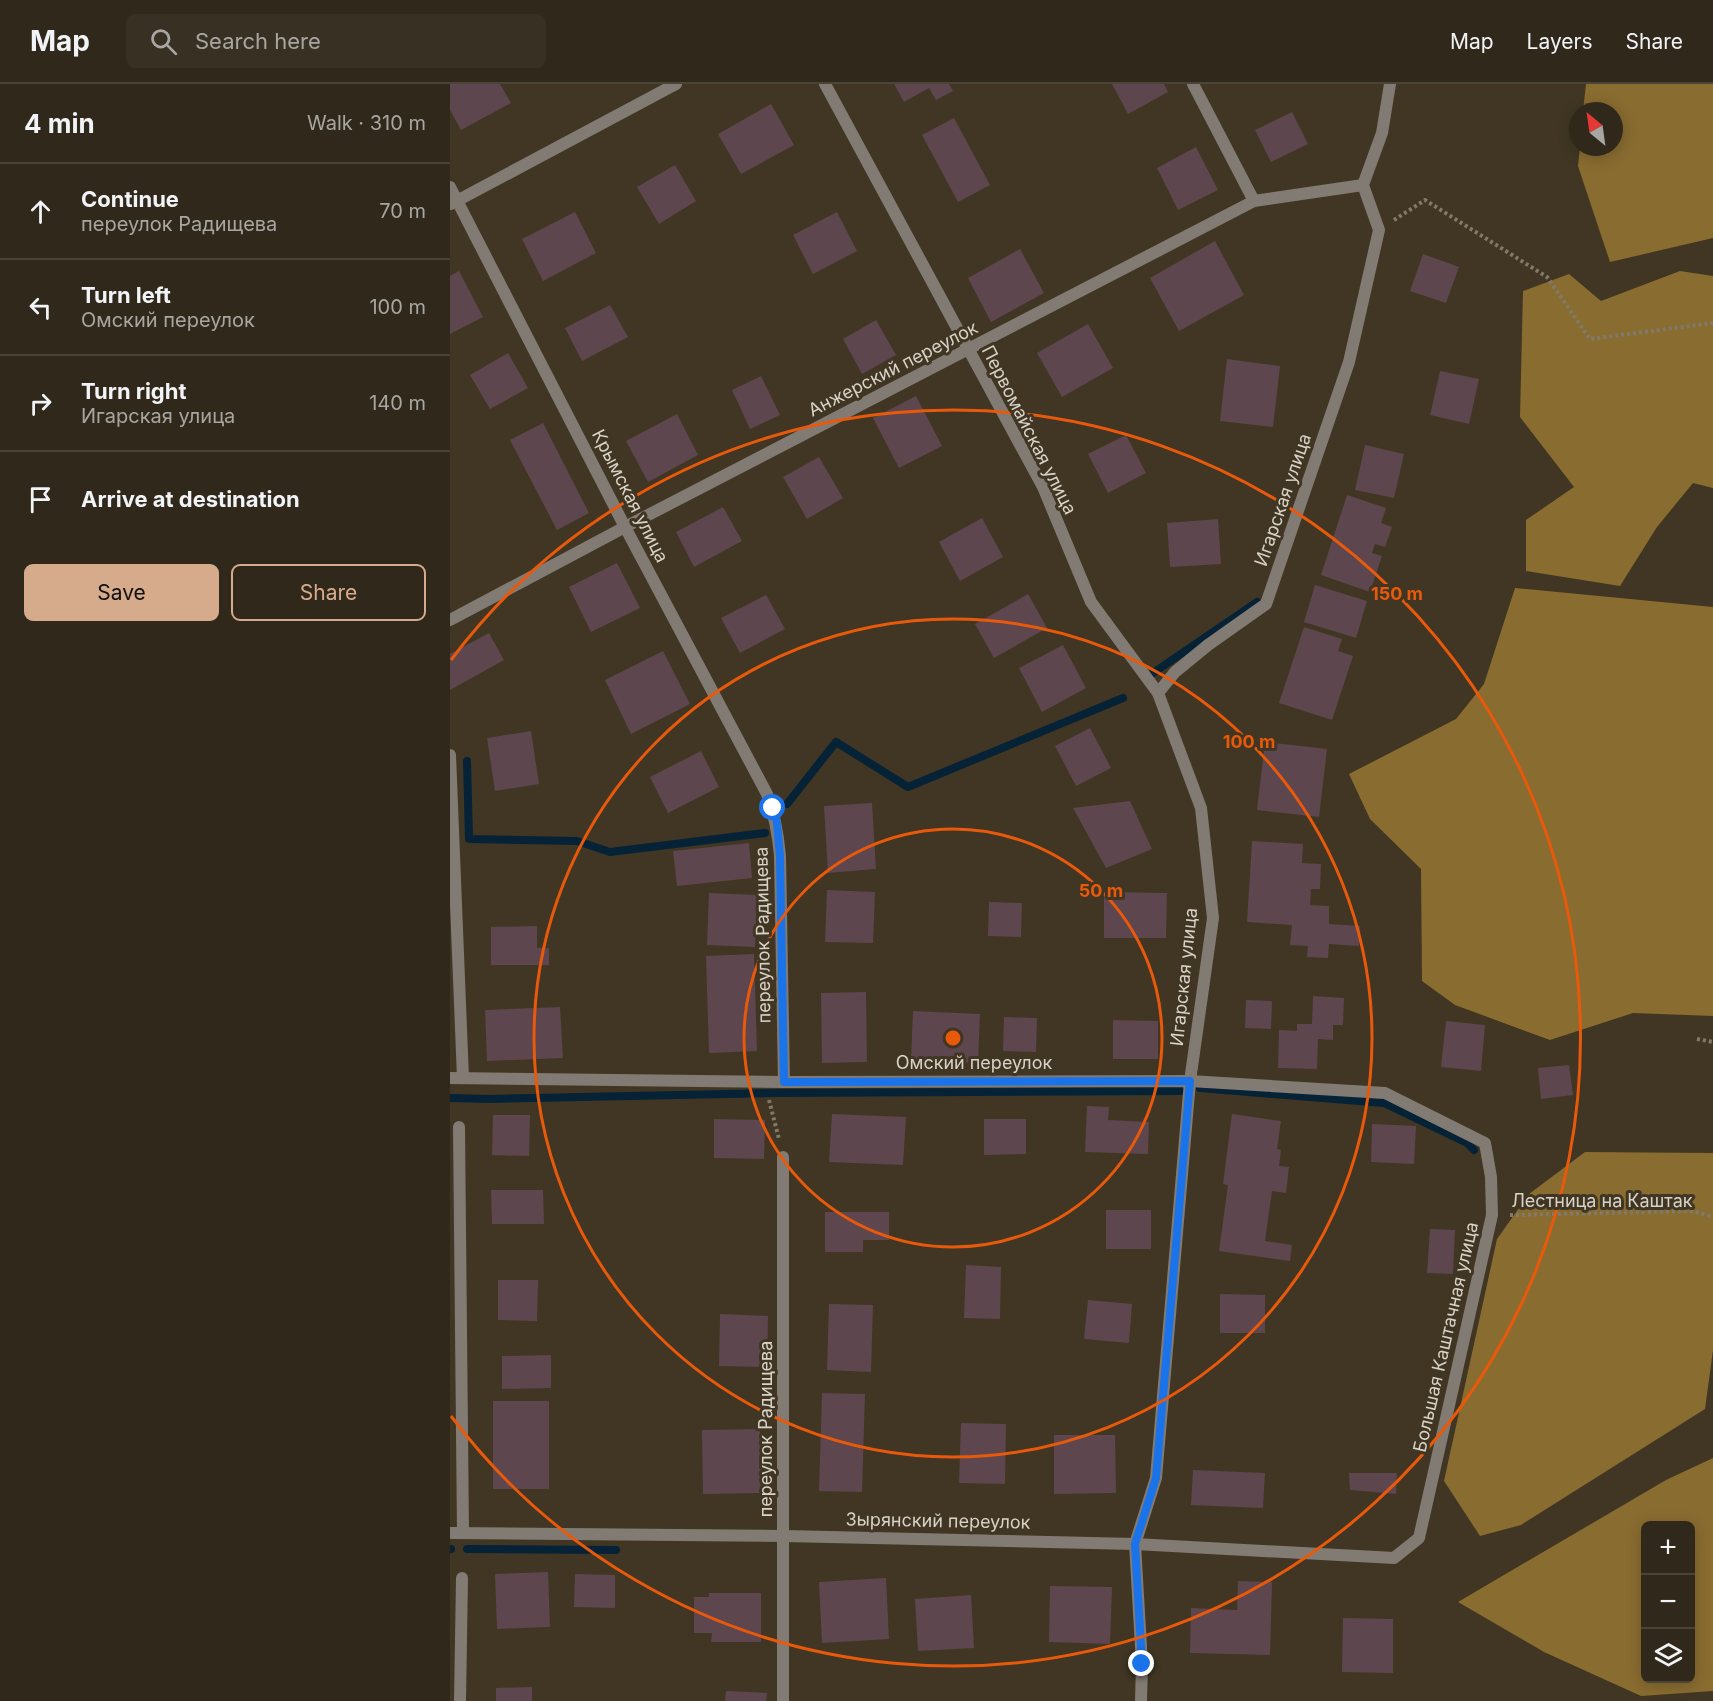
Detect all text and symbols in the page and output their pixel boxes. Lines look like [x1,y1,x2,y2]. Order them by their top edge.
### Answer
search box [126,14,546,68]
text: Map [30,24,90,58]
icon: search [147,25,180,58]
text: Search here [195,28,321,54]
text: Map [1450,29,1494,54]
text: Layers [1527,29,1593,54]
text: Share [1626,29,1683,54]
north arrow [1569,102,1623,156]
text: 4 min [24,108,95,139]
text: Walk · 310 m [307,111,426,135]
text: Continue [81,186,179,212]
icon: ahead [24,195,57,228]
text: 70 m [379,199,426,223]
text: переулок Радищева [81,212,277,236]
text: Turn left [81,282,171,308]
icon: left [24,291,57,324]
text: 100 m [369,295,426,319]
text: Омский переулок [81,308,255,332]
street label: Анжерский переулок [804,317,981,420]
street label: Первомайская улица [978,342,1081,518]
text: Turn right [81,378,187,404]
icon: right [24,387,57,420]
text: 140 m [369,391,426,415]
text: Игарская улица [81,404,235,428]
street label: Крымская улица [588,426,673,566]
street label: Игарская улица [1250,431,1315,569]
icon: arrive [24,483,57,516]
text: Arrive at destination [81,486,300,512]
button: Save [24,564,219,621]
button: Share [231,564,426,621]
text: 150 m [1371,583,1423,604]
text: 100 m [1223,731,1275,752]
route start [759,794,785,820]
street label: переулок Радищева [750,846,775,1024]
text: 50 m [1079,880,1123,901]
street label: Игарская улица [1166,907,1201,1047]
centre of rings [943,1028,963,1048]
street label: Омский переулок [896,1052,1052,1073]
street label: Лестница на Каштак [1511,1190,1693,1211]
street label: Большая Каштачная улица [1409,1220,1482,1454]
street label: переулок Радищева [755,1341,776,1517]
street label: Зырянский переулок [845,1508,1031,1533]
map controls [1641,1521,1695,1683]
button: + [1641,1521,1695,1575]
button: − [1641,1575,1695,1629]
button: layers [1641,1629,1695,1683]
route end [1128,1650,1154,1676]

